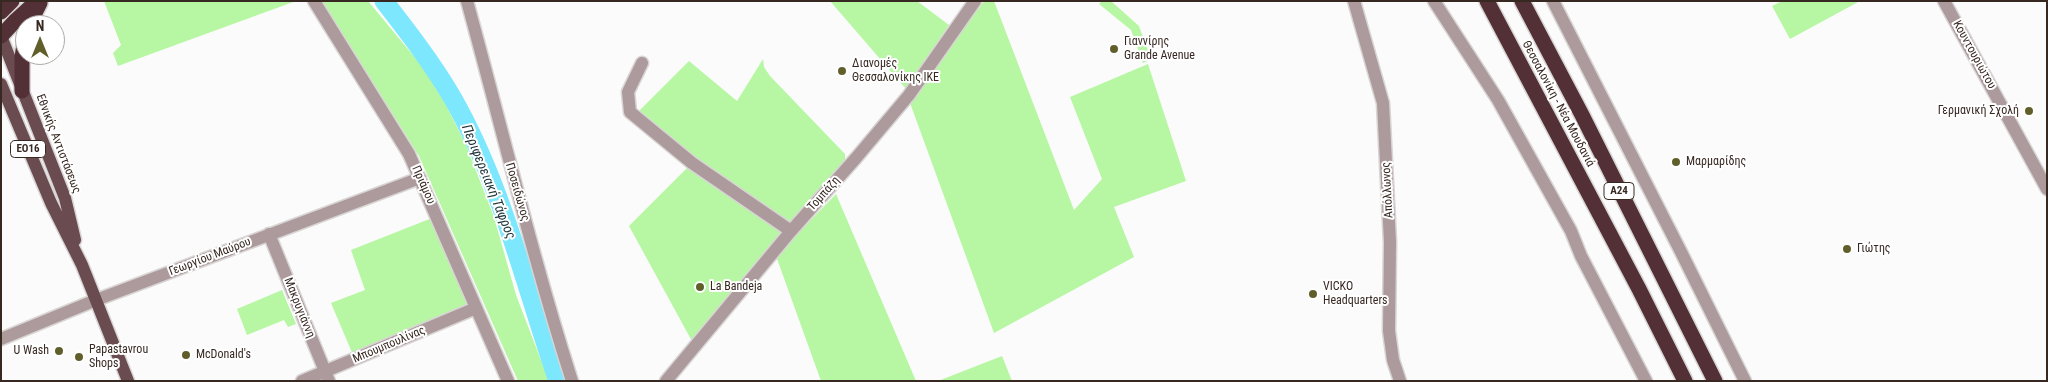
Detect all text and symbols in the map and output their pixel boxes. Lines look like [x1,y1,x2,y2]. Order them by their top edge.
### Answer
north arrow [15,15,65,65]
text: N [36,18,44,34]
street label: Κουντουριώτου [1949,18,1999,92]
place label: Γιαννίρης Grande Avenue [1124,35,1195,63]
street label: Θεσσαλονίκη - Νέα Μουδανιά [1519,38,1597,170]
marker: Γιαννίρης Grande Avenue [1108,43,1120,55]
place label: Διανομές Θεσσαλονίκης ΙΚΕ [852,57,939,85]
marker: Διανομές Θεσσαλονίκης ΙΚΕ [836,65,848,77]
street label: Εθνικής Αντιστάσεως [32,92,84,196]
place label: Γερμανική Σχολή [1938,104,2019,118]
marker: Γερμανική Σχολή [2023,105,2035,117]
water label: Περιφερειακή Τάφρος [457,122,519,242]
road number: ΕΟ16 [10,140,46,158]
place label: Μαρμαρίδης [1686,155,1746,169]
marker: Μαρμαρίδης [1670,156,1682,168]
street label: Ποσειδώνος [502,161,532,223]
street label: Απόλλωνος [1379,162,1397,218]
street label: Πριάμου [408,163,438,207]
street label: Τομπάζη [805,174,843,214]
road number: Α24 [1604,182,1634,200]
street label: Γεωργίου Μαύρου [167,235,253,279]
place label: Γιώτης [1857,242,1891,256]
marker: Γιώτης [1841,243,1853,255]
street label: Μακρυγιάννη [280,276,318,340]
place label: La Bandeja [710,280,762,294]
place label: VICKO Headquarters [1323,280,1388,308]
marker: La Bandeja [694,281,706,293]
marker: VICKO Headquarters [1307,288,1319,300]
street label: Μπουμπουλίνας [351,323,427,367]
place label: Papastavrou Shops [89,343,148,371]
place label: U Wash [14,344,49,358]
marker: U Wash [53,345,65,357]
place label: McDonald's [196,348,251,362]
marker: McDonald's [180,349,192,361]
marker: Papastavrou Shops [73,351,85,363]

